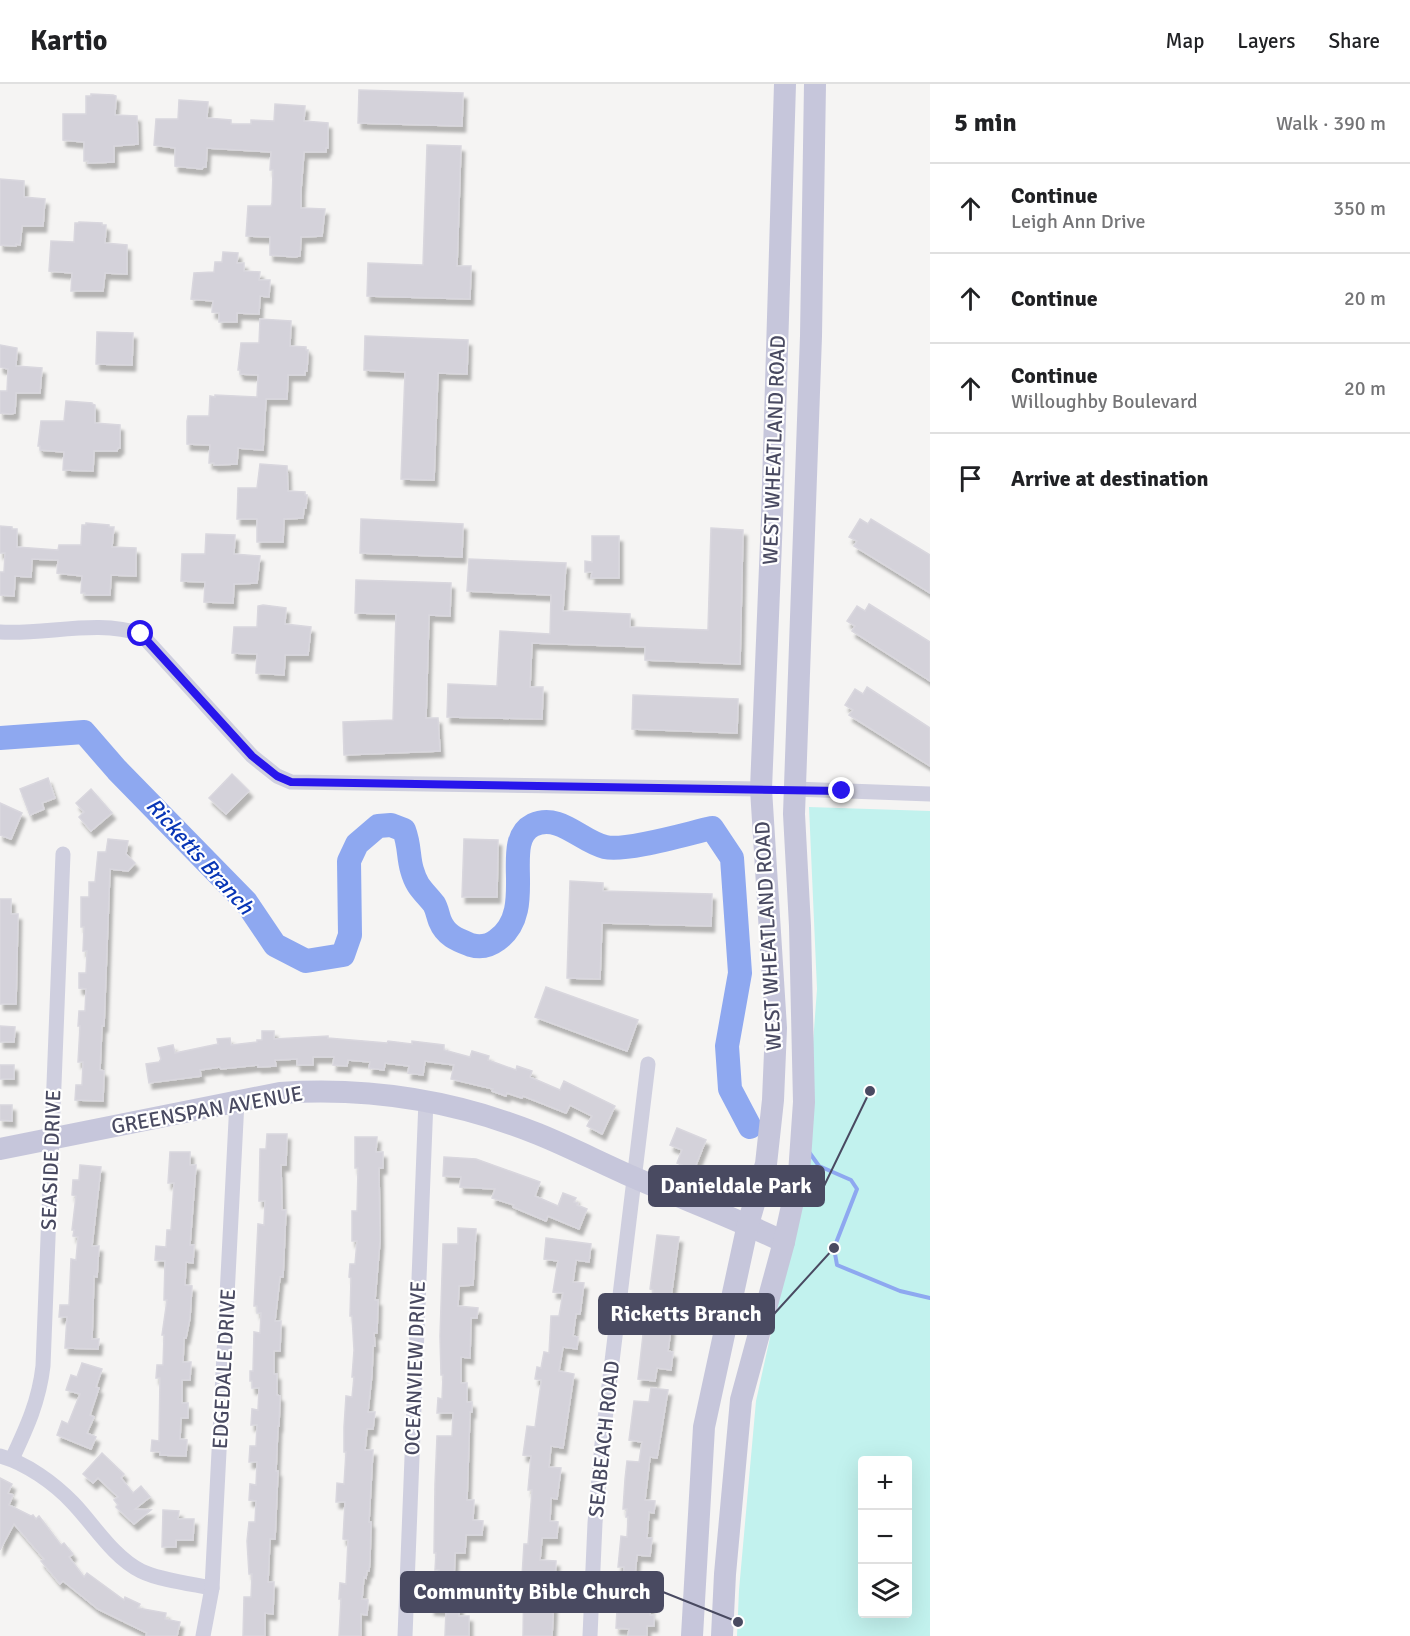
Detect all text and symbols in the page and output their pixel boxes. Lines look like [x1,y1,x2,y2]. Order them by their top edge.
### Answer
text: Kartio [30,24,107,58]
text: Map [1166,28,1204,54]
text: Layers [1237,28,1295,54]
text: Share [1328,28,1380,54]
text: 5 min [954,107,1017,139]
text: Walk · 390 m [1276,111,1386,136]
text: Continue [1011,182,1098,209]
icon: ahead [954,192,987,225]
text: 350 m [1333,196,1386,221]
text: Leigh Ann Drive [1011,209,1145,234]
icon: ahead [954,282,987,315]
text: Continue [1011,285,1098,312]
text: 20 m [1344,286,1386,311]
street label: WEST WHEATLAND ROAD [757,335,791,565]
text: Continue [1011,362,1098,389]
icon: ahead [954,372,987,405]
text: 20 m [1344,376,1386,401]
text: Willoughby Boulevard [1011,389,1198,414]
icon: arrive [954,462,987,495]
text: Arrive at destination [1011,465,1208,492]
route start [127,620,153,646]
route end [828,777,854,803]
water label: Ricketts Branch [141,792,260,921]
street label: WEST WHEATLAND ROAD [749,820,787,1052]
street label: GREENSPAN AVENUE [109,1080,305,1140]
street label: SEASIDE DRIVE [36,1089,66,1231]
callout: Danieldale Park [649,1166,824,1206]
text: Danieldale Park [660,1172,812,1199]
street label: OCEANVIEW DRIVE [399,1280,431,1456]
street label: EDGEDALE DRIVE [207,1288,241,1450]
callout: Ricketts Branch [599,1294,774,1334]
text: Ricketts Branch [610,1300,762,1327]
street label: SEABEACH ROAD [583,1359,625,1519]
map controls [858,1456,912,1618]
button: + [858,1456,912,1510]
button: − [858,1510,912,1564]
button: layers [858,1564,912,1618]
callout: Community Bible Church [401,1572,663,1612]
text: Community Bible Church [413,1578,651,1605]

